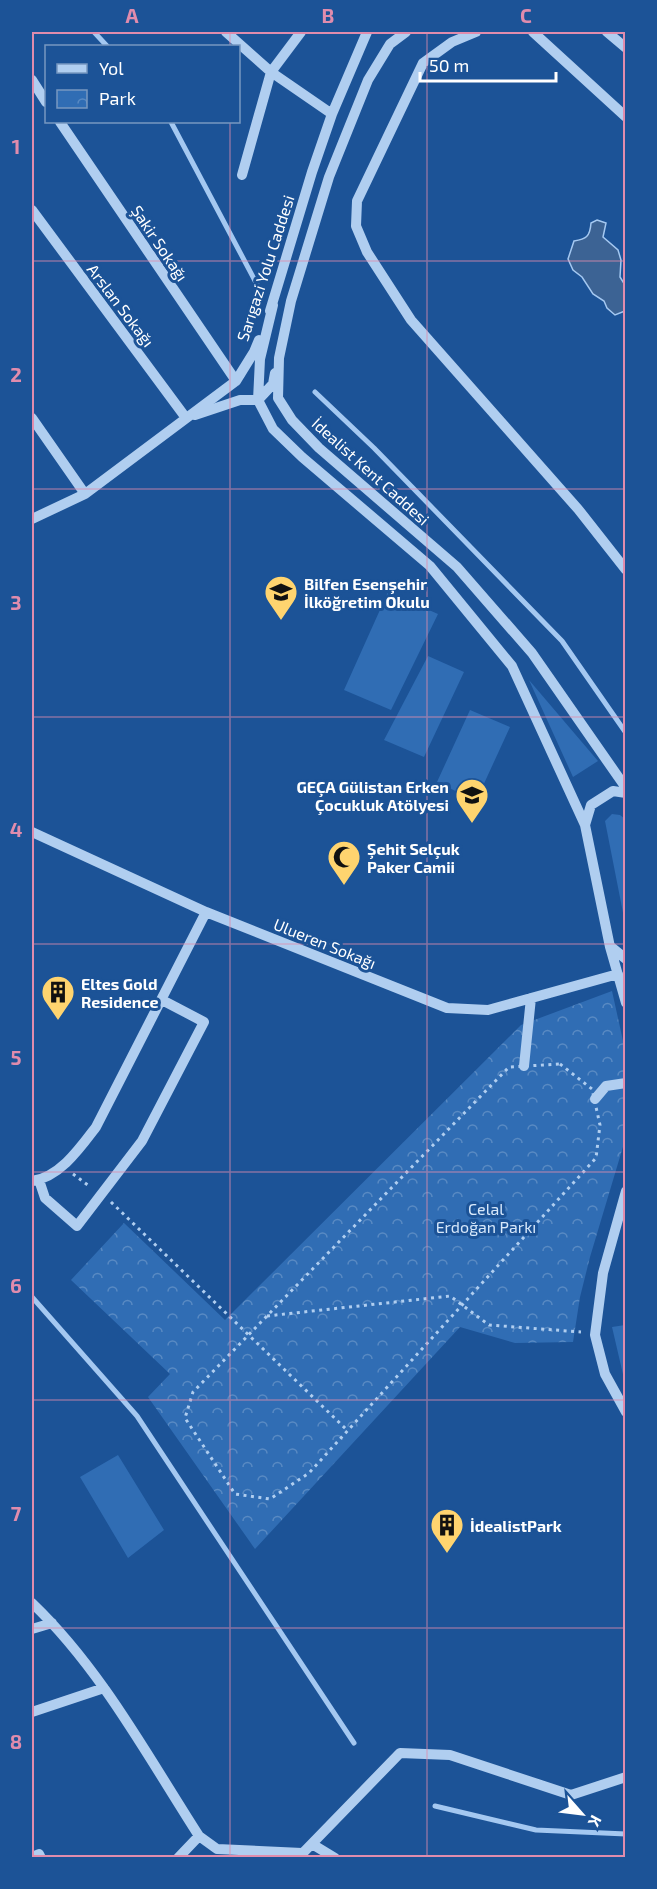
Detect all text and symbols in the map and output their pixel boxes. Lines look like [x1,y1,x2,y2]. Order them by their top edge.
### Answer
text: A [125,3,139,27]
text: B [322,3,334,27]
text: C [520,3,532,27]
legend [45,45,240,123]
scale bar [420,45,556,83]
text: 50 m [429,54,469,76]
text: Yol [99,57,124,79]
text: Park [99,87,136,109]
text: 1 [12,134,20,158]
street label: Sarıgazi Yolu Caddesi [232,193,298,343]
street label: Şakir Sokağı [127,201,192,285]
street label: Arslan Sokağı [84,260,158,350]
text: 2 [10,362,22,386]
street label: İdealist Kent Caddesi [309,413,433,529]
school or university icon: Bilfen Esenşehir İlköğretim Okulu [263,574,299,621]
place label: Bilfen Esenşehir İlköğretim Okulu [304,574,430,611]
text: 3 [10,590,22,614]
place label: GEÇA Gülistan Erken Çocukluk Atölyesi [296,777,449,816]
school or university icon: GEÇA Gülistan Erken Çocukluk Atölyesi [454,777,490,824]
text: 4 [10,817,23,841]
mosque icon: Şehit Selçuk Paker Camii [326,839,362,886]
place label: Şehit Selçuk Paker Camii [367,839,460,876]
street label: Ulueren Sokağı [271,914,379,972]
building icon: Eltes Gold Residence [40,974,76,1021]
place label: Eltes Gold Residence [81,974,158,1011]
text: 5 [10,1045,22,1069]
park label: Celal Erdoğan Parkı [436,1199,536,1236]
text: 6 [10,1273,22,1297]
text: 7 [11,1501,22,1525]
building icon: İdealistPark [429,1507,465,1554]
place label: İdealistPark [470,1516,562,1535]
text: 8 [10,1729,22,1753]
north arrow [552,1784,612,1844]
text: K [585,1812,606,1831]

